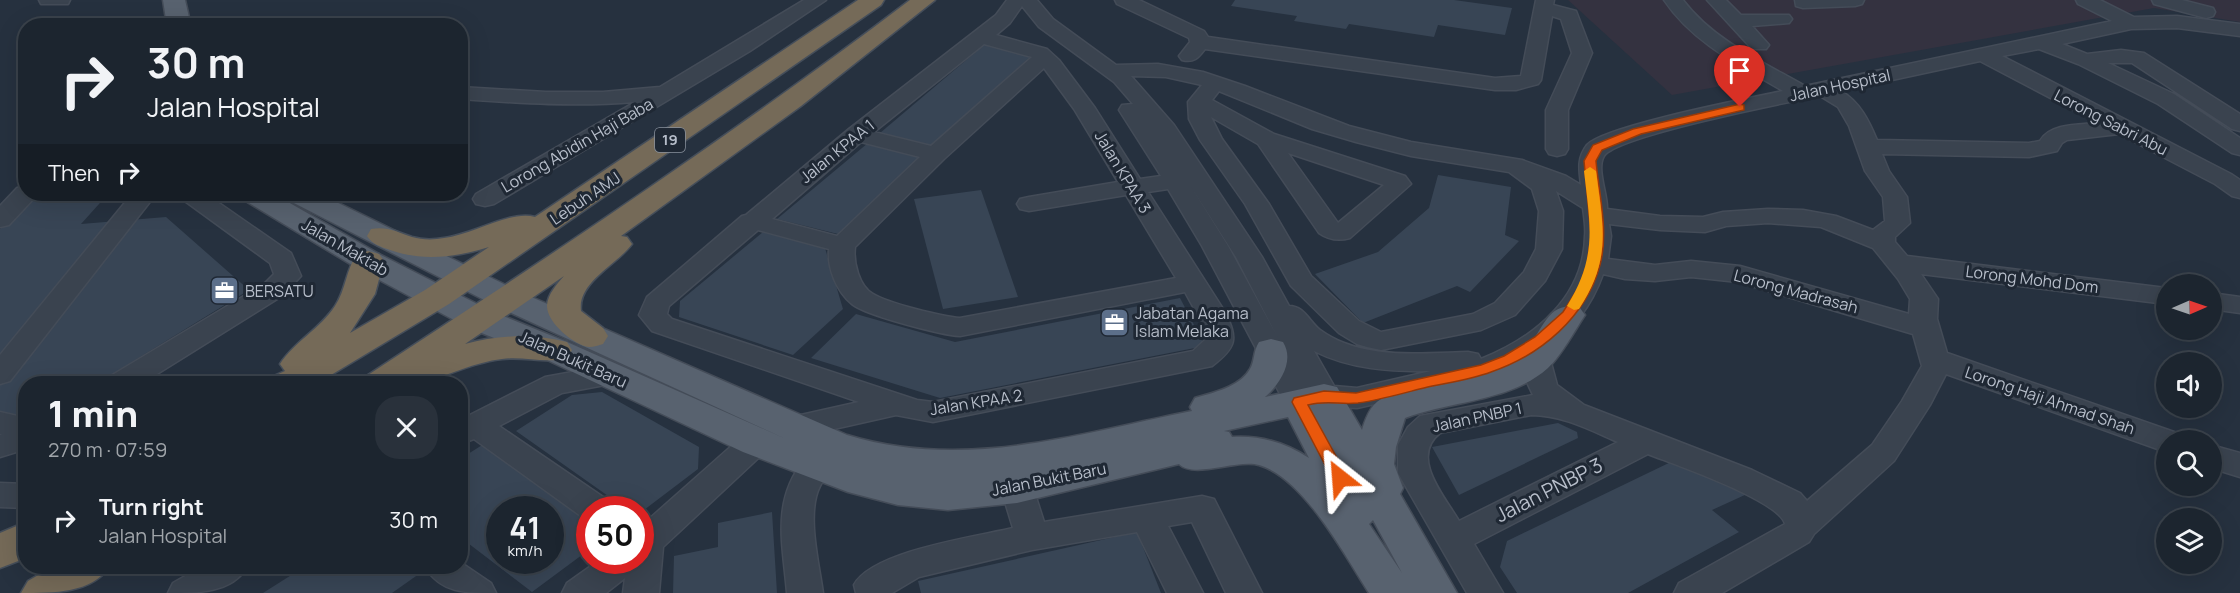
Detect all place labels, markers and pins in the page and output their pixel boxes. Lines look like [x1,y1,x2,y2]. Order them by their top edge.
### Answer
pin [1714,45,1765,107]
office icon: BERSATU [208,275,240,307]
place label: BERSATU [245,280,314,302]
place label: Jabatan Agama Islam Melaka [1135,302,1249,342]
office icon: Jabatan Agama Islam Melaka [1098,306,1130,338]

